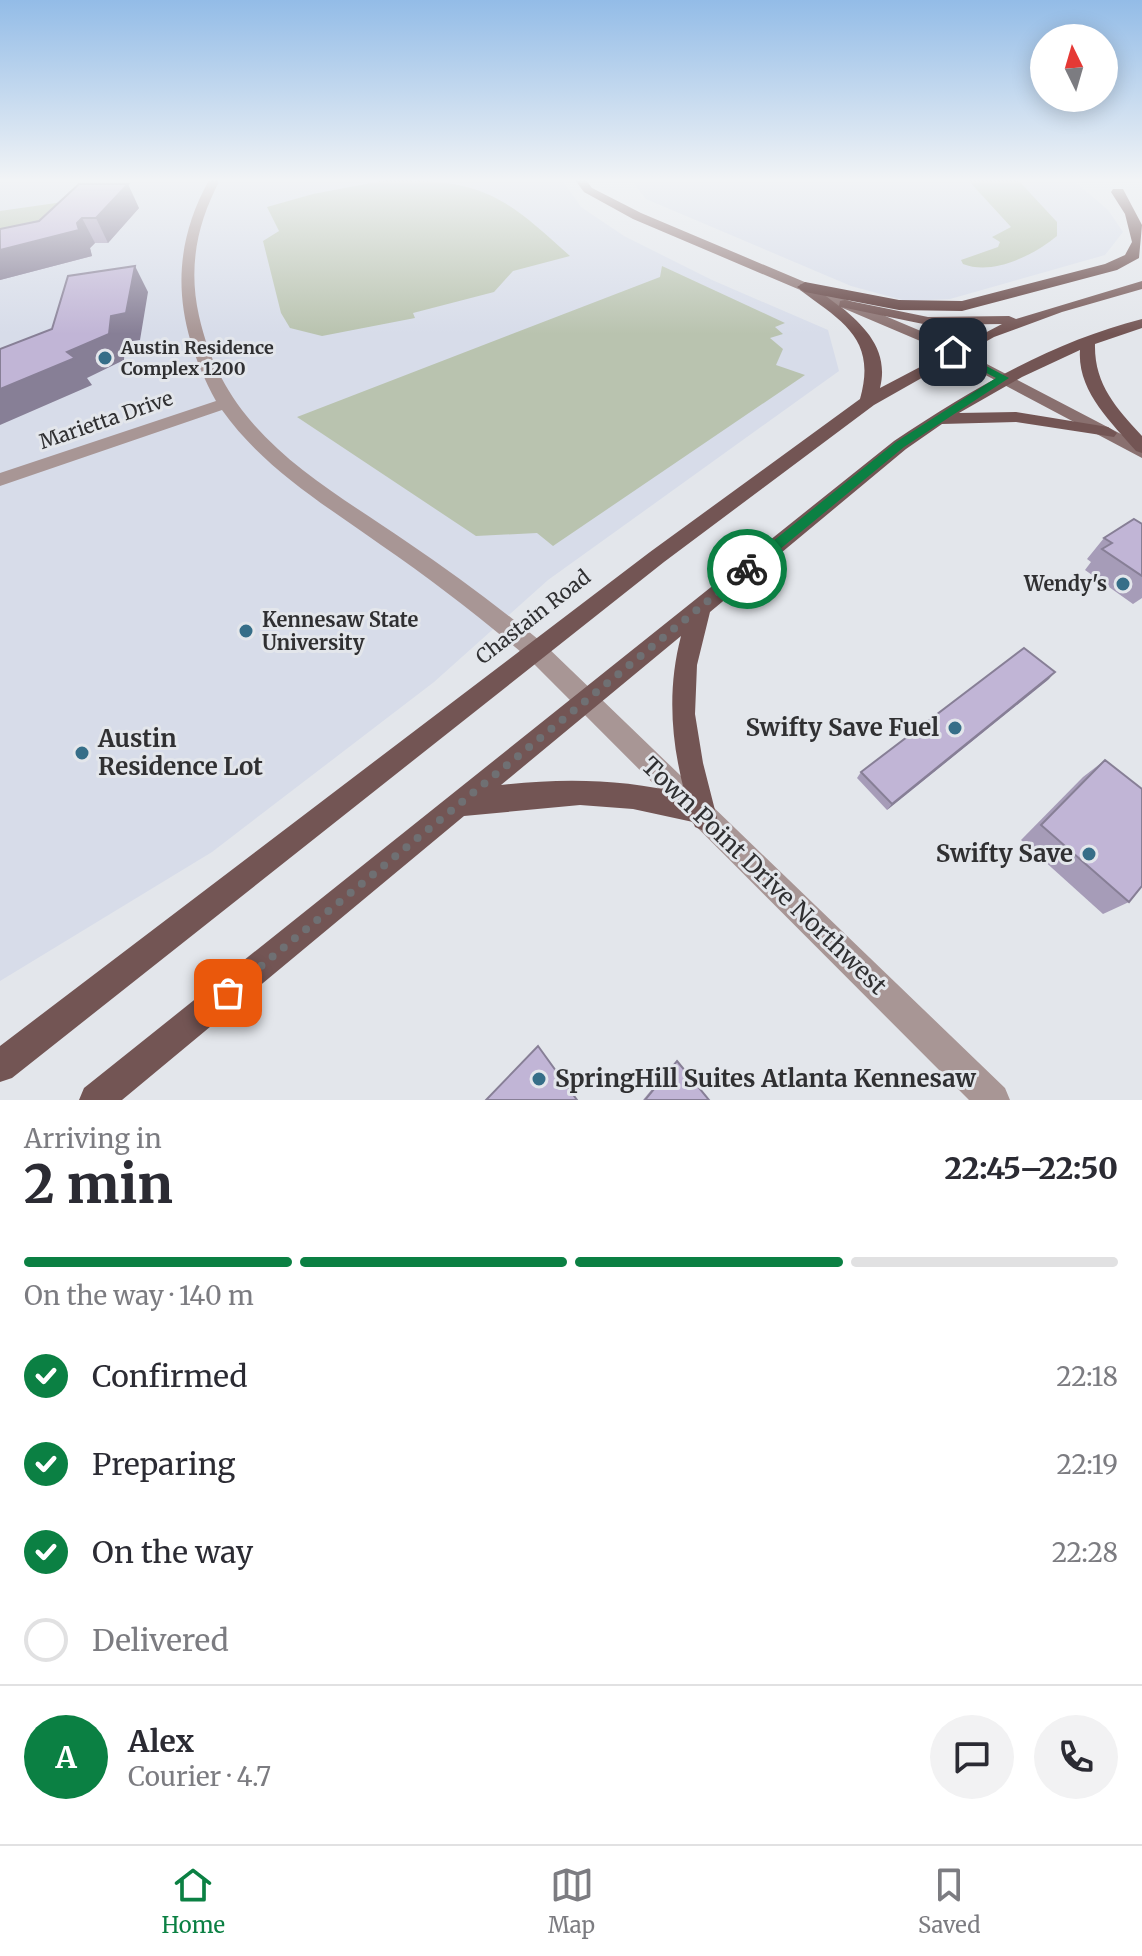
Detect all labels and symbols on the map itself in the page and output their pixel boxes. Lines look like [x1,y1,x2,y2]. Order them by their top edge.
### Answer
north arrow [1030,24,1118,112]
pin [919,318,987,386]
place label: Austin Residence Complex 1200 [120,336,274,380]
marker: Austin Residence Complex 1200 [96,349,114,367]
street label: Marietta Drive [36,385,176,454]
courier [707,529,787,609]
street label: Chastain Road [470,564,595,669]
place label: Wendy's [1023,571,1107,596]
marker: Wendy's [1114,575,1132,593]
place label: Kennesaw State University [262,607,418,655]
marker: Kennesaw State University [237,622,255,640]
place label: Swifty Save Fuel [746,712,939,743]
marker: Swifty Save Fuel [946,719,964,737]
place label: Austin Residence Lot [97,723,263,782]
marker: Austin Residence Lot [73,744,91,762]
street label: Town Point Drive Northwest [635,750,894,1002]
place label: Swifty Save [936,838,1073,869]
marker: Swifty Save [1080,845,1098,863]
pin [194,959,262,1027]
place label: SpringHill Suites Atlanta Kennesaw [555,1063,976,1094]
marker: SpringHill Suites Atlanta Kennesaw [530,1070,548,1088]

